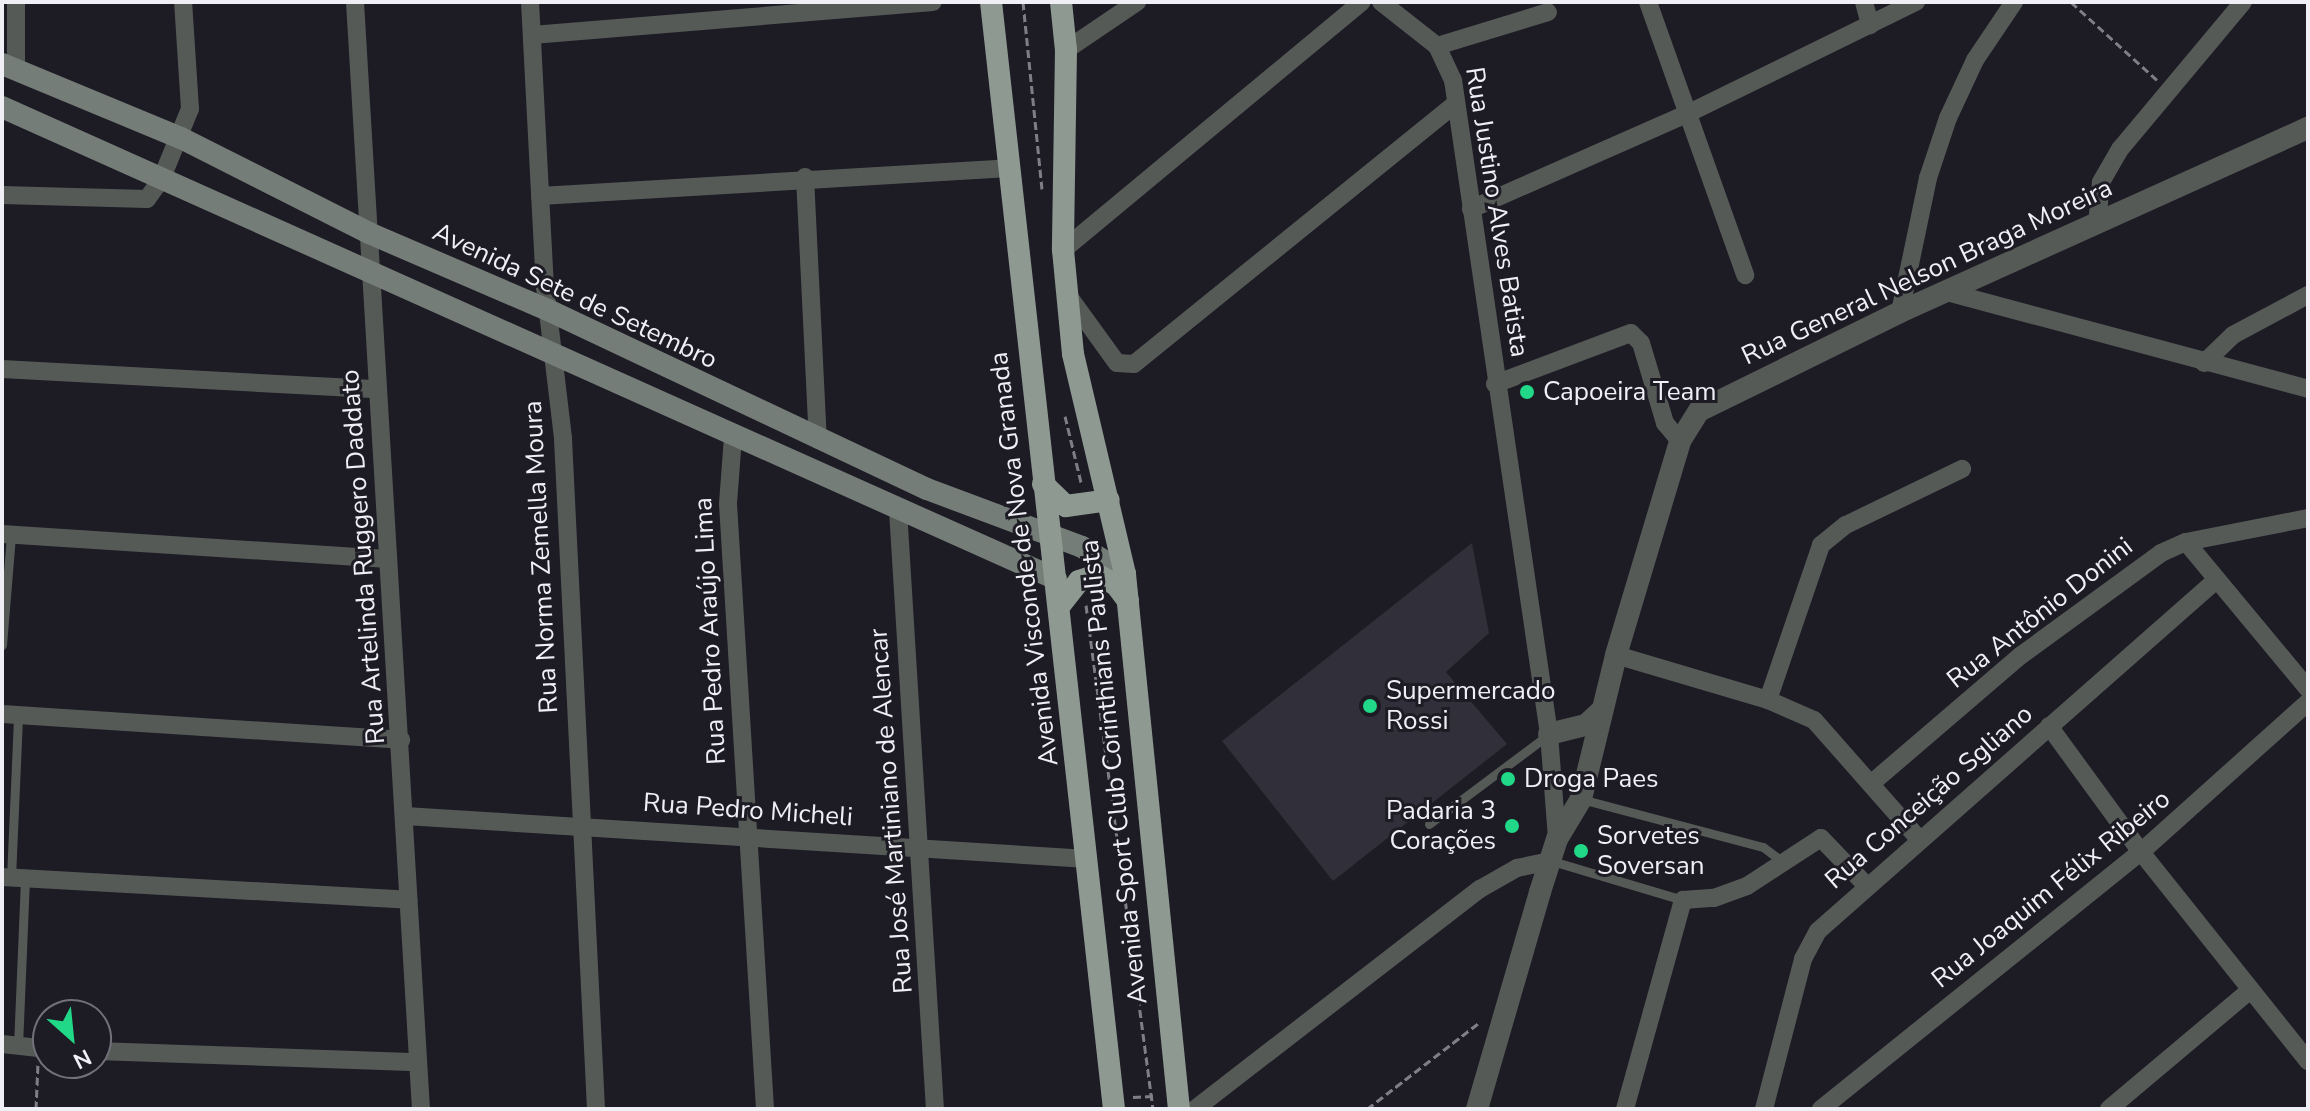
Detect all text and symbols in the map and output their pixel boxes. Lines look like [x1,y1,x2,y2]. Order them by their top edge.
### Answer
street label: Rua Justino Alves Batista [1459,65,1535,359]
street label: Rua General Nelson Braga Moreira [1737,172,2117,372]
street label: Avenida Sete de Setembro [428,216,722,376]
street label: Avenida Visconde de Nova Granada [983,350,1065,768]
street label: Rua Artelinda Ruggero Daddato [334,369,392,745]
place label: Capoeira Team [1543,376,1717,408]
marker: Capoeira Team [1518,383,1536,401]
street label: Rua Norma Zemella Moura [517,400,565,714]
street label: Rua Pedro Araújo Lima [687,497,733,765]
street label: Rua Antônio Donini [1941,531,2139,695]
street label: Avenida Sport Club Corinthians Paulista [1074,538,1154,1006]
street label: Rua José Martiniano de Alencar [863,627,919,995]
place label: Supermercado Rossi [1386,675,1555,736]
marker: Supermercado Rossi [1361,697,1379,715]
street label: Rua Conceição Sgliano [1819,698,2039,896]
place label: Droga Paes [1524,763,1659,795]
marker: Droga Paes [1499,770,1517,788]
street label: Rua Joaquim Félix Ribeiro [1926,783,2176,995]
street label: Rua Pedro Micheli [642,787,854,833]
place label: Padaria 3 Corações [1386,795,1496,856]
marker: Padaria 3 Corações [1503,817,1521,835]
place label: Sorvetes Soversan [1597,820,1705,882]
marker: Sorvetes Soversan [1572,842,1590,860]
north arrow [32,999,112,1079]
text: N [68,1041,96,1076]

